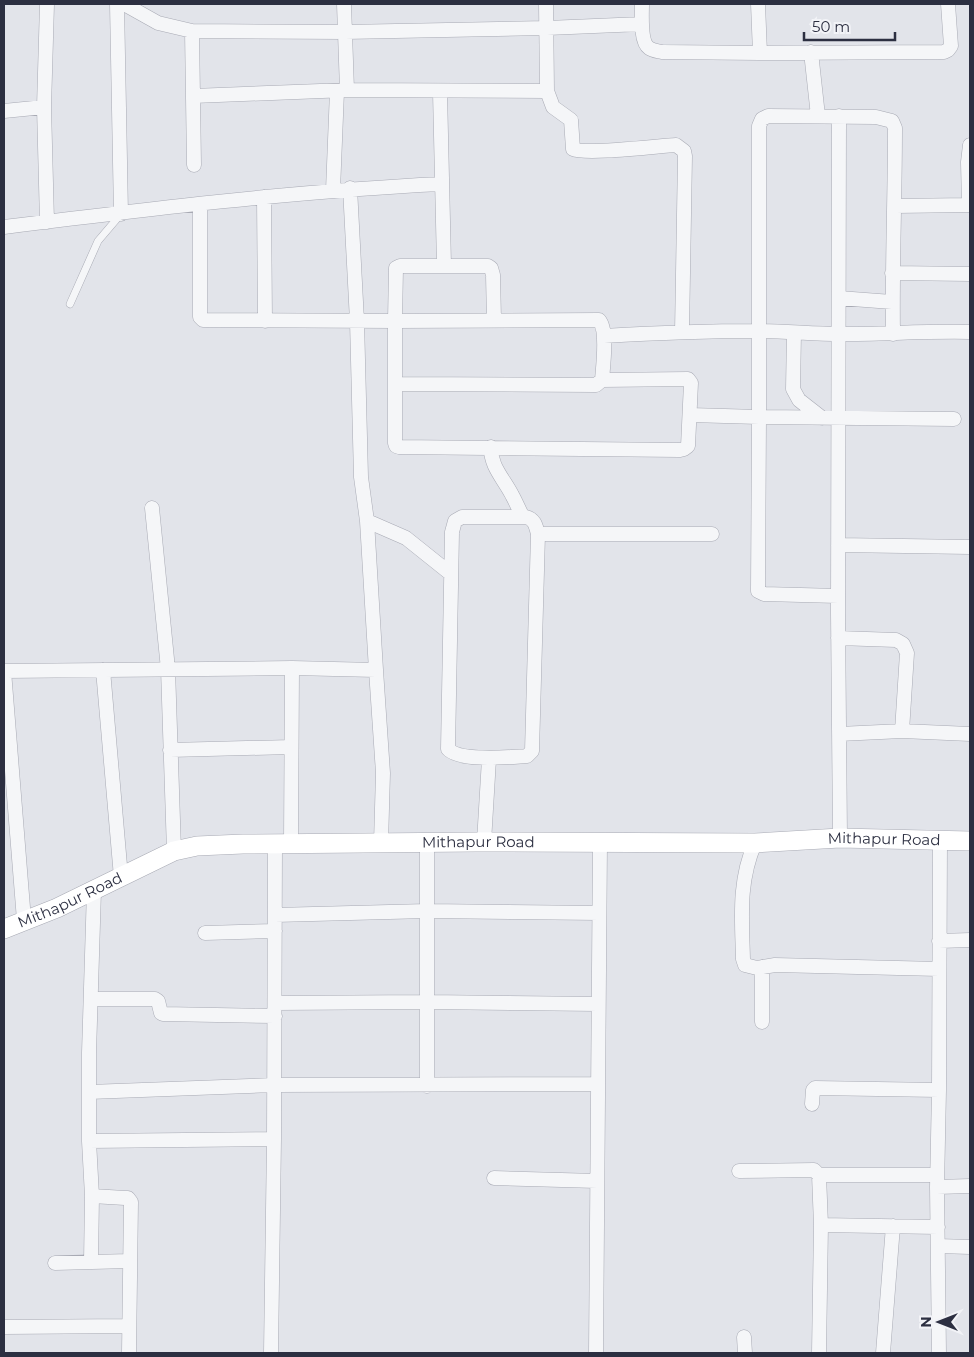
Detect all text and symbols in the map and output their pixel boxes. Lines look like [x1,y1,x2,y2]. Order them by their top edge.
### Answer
scale bar [804,10,895,42]
text: 50 m [812,17,850,36]
street label: Mithapur Road [827,828,941,849]
street label: Mithapur Road [422,832,535,851]
street label: Mithapur Road [15,868,125,932]
north arrow [914,1297,964,1347]
text: N [917,1316,935,1328]

